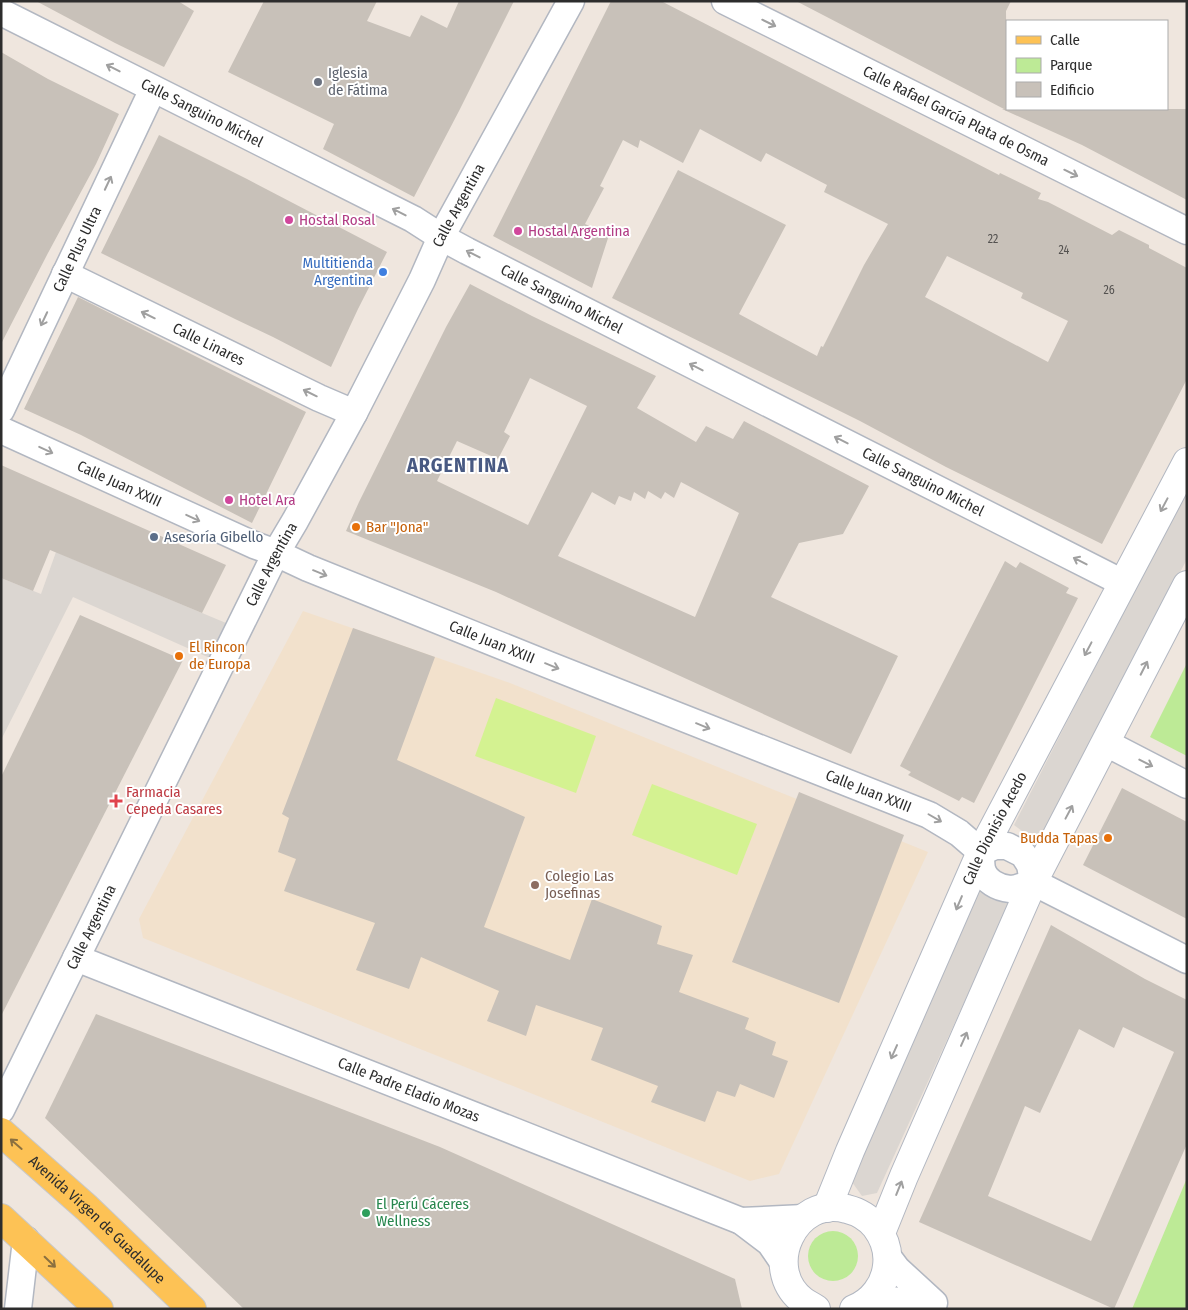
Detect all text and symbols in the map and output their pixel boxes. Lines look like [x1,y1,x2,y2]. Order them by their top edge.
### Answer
one-way arrow [761,18,776,28]
legend [1006,20,1168,110]
text: Calle [1050,31,1080,49]
text: Parque [1050,56,1093,74]
street label: Calle Rafael García Plata de Osma [860,62,1052,170]
one-way arrow [106,63,121,72]
place label: Iglesia de Fátima [328,64,388,99]
street label: Calle Sanguino Michel [138,75,266,151]
marker: Iglesia de Fátima [312,76,324,88]
text: Edificio [1050,81,1095,99]
street label: Calle Argentina [429,160,489,250]
one-way arrow [1063,169,1078,178]
one-way arrow [104,176,113,191]
street label: Calle Plus Ultra [49,203,105,295]
one-way arrow [392,207,407,216]
place label: Hostal Rosal [299,211,375,229]
marker: Hostal Rosal [283,214,295,226]
place label: Hostal Argentina [528,222,630,240]
marker: Hostal Argentina [512,225,524,237]
house number: 22 [988,232,998,246]
house number: 24 [1059,243,1070,257]
one-way arrow [466,249,481,258]
place label: Multitienda Argentina [302,254,373,289]
street label: Calle Sanguino Michel [498,261,626,337]
marker: Multitienda Argentina [377,266,389,278]
house number: 26 [1103,283,1115,297]
one-way arrow [140,309,155,319]
one-way arrow [39,311,49,326]
street label: Calle Linares [170,319,248,369]
one-way arrow [689,362,704,371]
one-way arrow [302,388,317,398]
one-way arrow [834,435,849,444]
street label: Calle Sanguino Michel [859,443,987,520]
one-way arrow [38,446,53,456]
district label: ARGENTINA [406,453,509,477]
street label: Calle Juan XXIII [74,457,164,511]
place label: Hotel Ara [239,491,296,509]
marker: Hotel Ara [223,494,235,506]
one-way arrow [1159,497,1168,512]
one-way arrow [185,513,200,523]
place label: Bar "Jona" [366,518,428,536]
street label: Calle Argentina [242,519,301,609]
marker: Bar "Jona" [350,521,362,533]
place label: Asesoría Gibello [164,528,264,546]
marker: Asesoría Gibello [148,531,160,543]
one-way arrow [1073,556,1088,565]
one-way arrow [312,568,327,578]
street label: Calle Juan XXIII [447,617,537,667]
place label: El Rincon de Europa [189,638,251,673]
one-way arrow [1083,641,1093,656]
marker: El Rincon de Europa [173,650,185,662]
one-way arrow [1140,661,1149,676]
one-way arrow [544,662,559,671]
one-way arrow [695,721,710,731]
one-way arrow [1138,759,1153,768]
street label: Calle Juan XXIII [823,766,914,816]
street label: Calle Dionisio Acedo [959,769,1031,888]
place label: Farmacia Cepeda Casares [126,783,222,818]
marker: Farmacia Cepeda Casares [110,795,122,807]
one-way arrow [1064,805,1074,820]
one-way arrow [928,814,942,824]
place label: Budda Tapas [1020,829,1098,847]
marker: Budda Tapas [1102,832,1114,844]
place label: Colegio Las Josefinas [545,867,614,902]
marker: Colegio Las Josefinas [529,879,541,891]
street label: Calle Argentina [63,882,120,973]
one-way arrow [953,895,963,910]
one-way arrow [959,1032,969,1047]
one-way arrow [888,1044,898,1059]
street label: Calle Padre Eladio Mozas [335,1054,482,1126]
one-way arrow [9,1138,22,1150]
street label: Avenida Virgen de Guadalupe [25,1152,169,1287]
one-way arrow [894,1181,904,1196]
place label: El Perú Cáceres Wellness [376,1195,469,1230]
marker: El Perú Cáceres Wellness [360,1207,372,1219]
one-way arrow [44,1256,56,1268]

